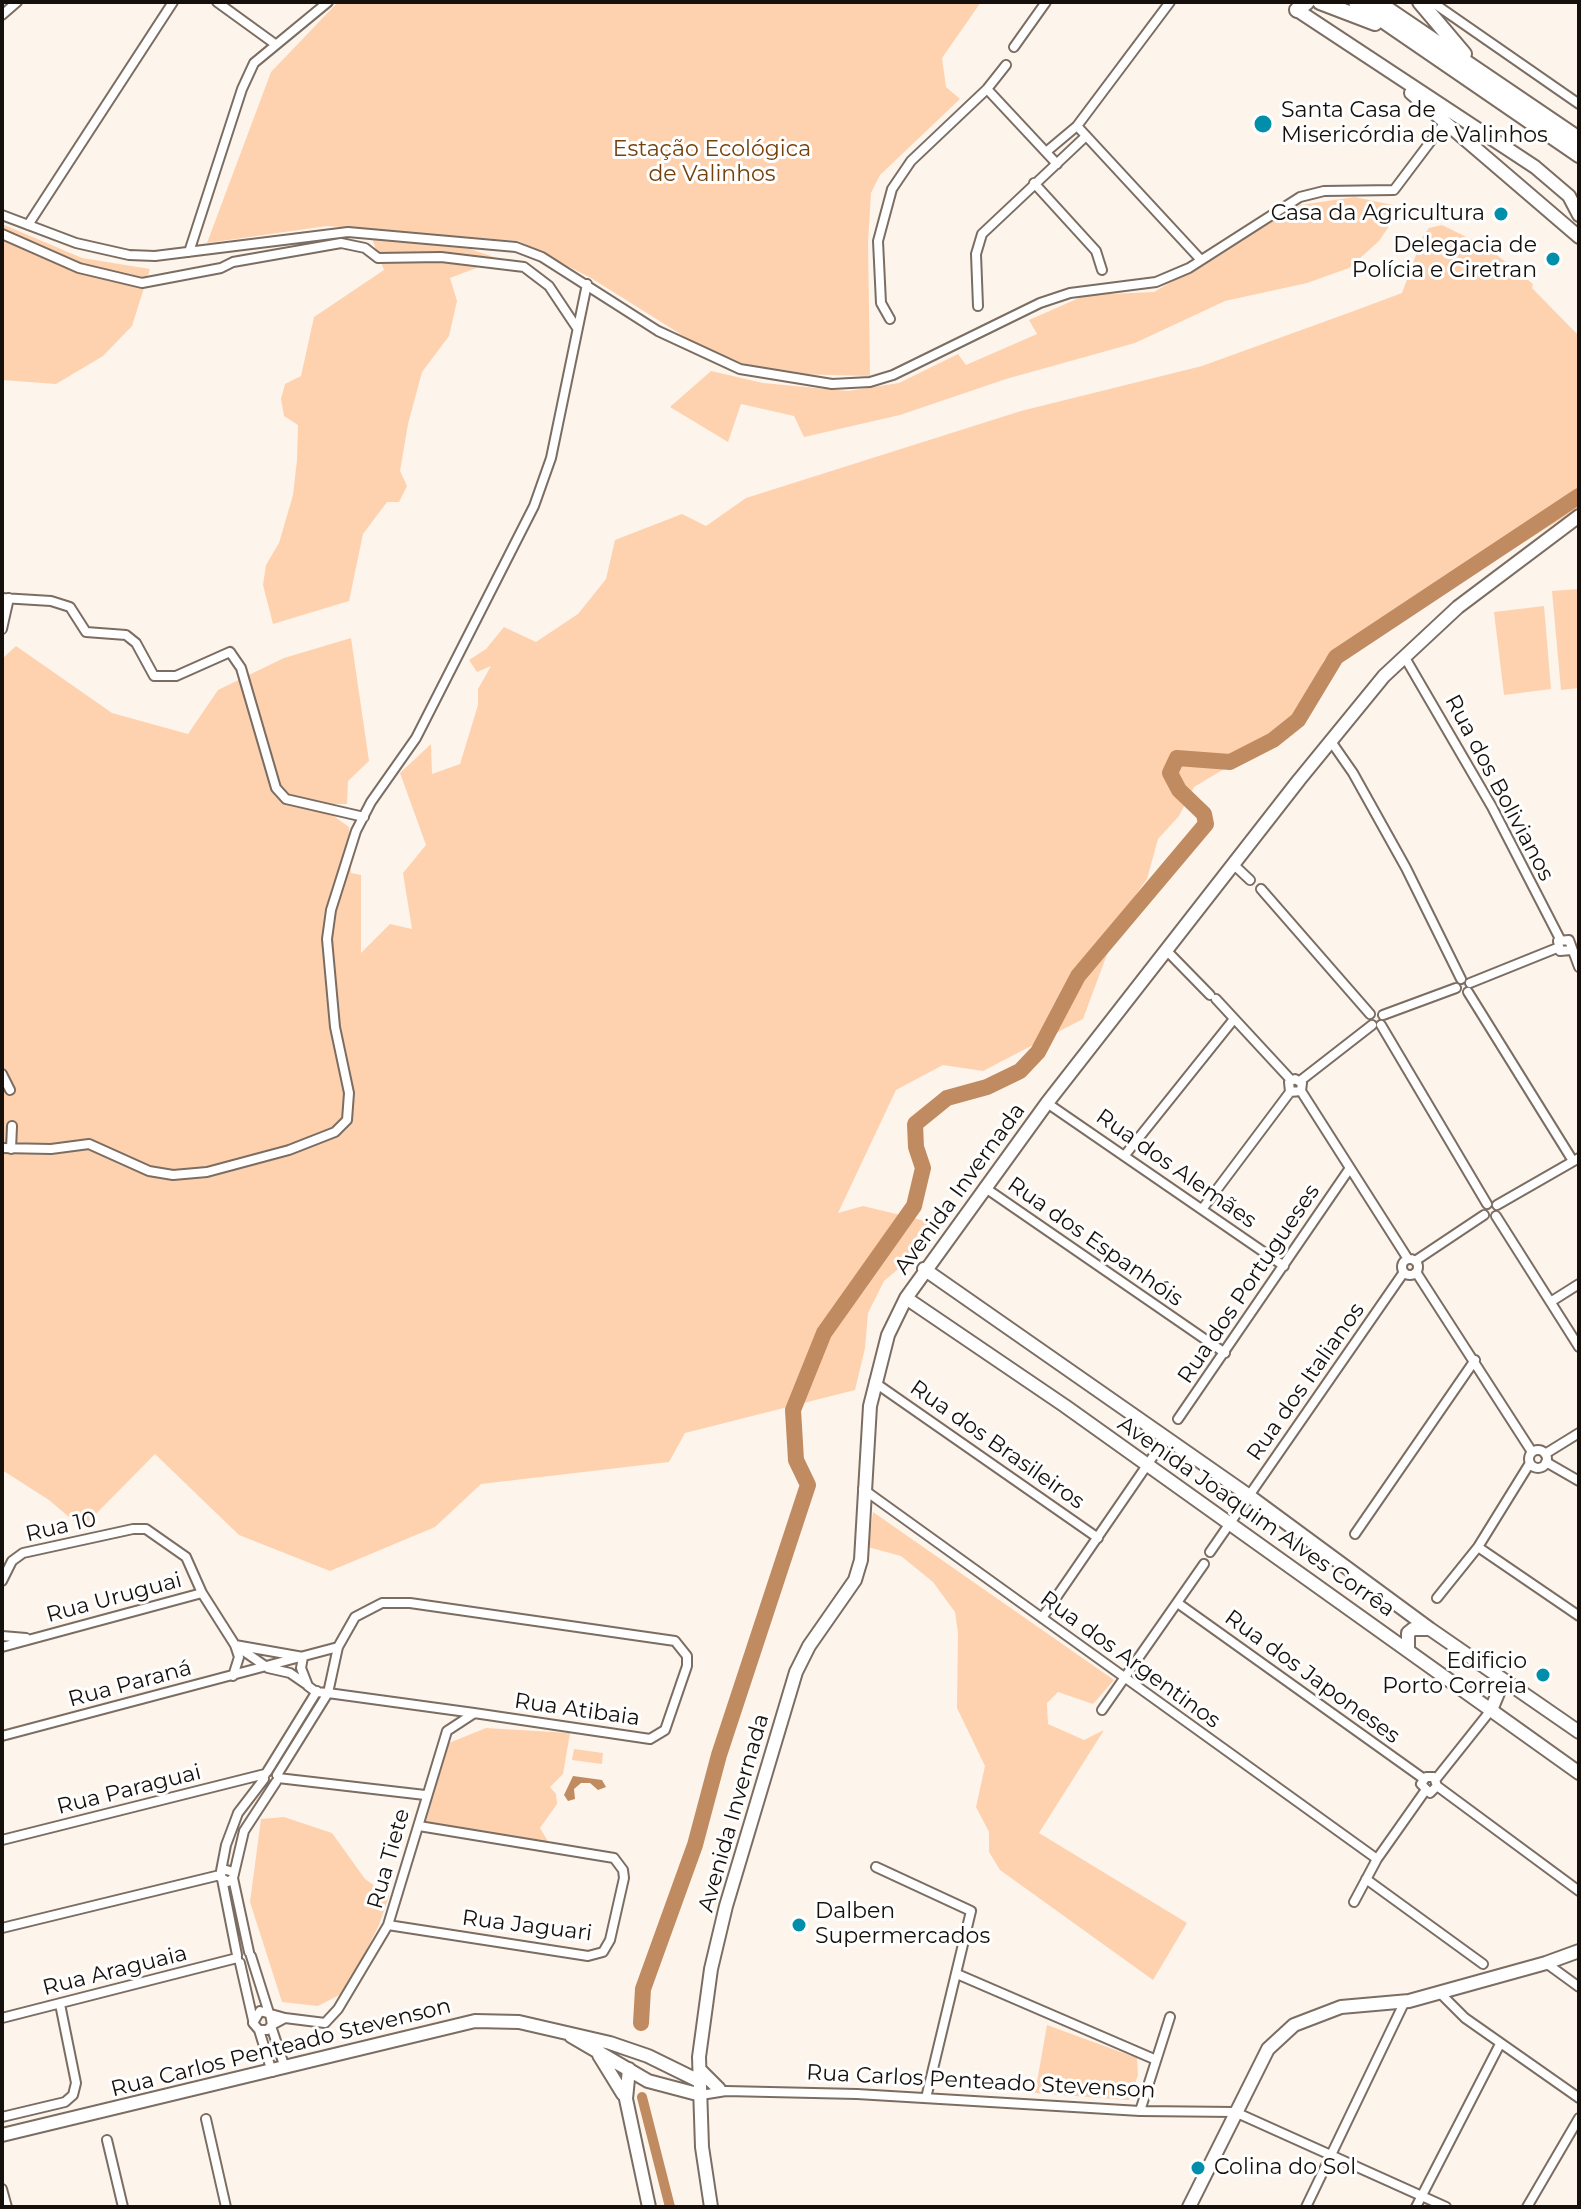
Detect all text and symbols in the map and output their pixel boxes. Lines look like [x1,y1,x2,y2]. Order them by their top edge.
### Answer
place label: Santa Casa de Misericórdia de Valinhos [1281,98,1548,150]
marker: Santa Casa de Misericórdia de Valinhos [1252,113,1274,135]
park label: Estação Ecológica de Valinhos [613,137,811,188]
place label: Casa da Agricultura [1271,201,1485,227]
marker: Casa da Agricultura [1492,205,1510,223]
place label: Delegacia de Polícia e Ciretran [1352,233,1537,284]
marker: Delegacia de Polícia e Ciretran [1544,250,1562,268]
street label: Rua dos Bolivianos [1439,690,1559,886]
street label: Avenida Invernada [889,1098,1031,1280]
street label: Rua dos Alemães [1091,1104,1261,1234]
street label: Rua dos Espanhóis [1002,1172,1188,1312]
street label: Rua dos Portugueses [1172,1179,1326,1389]
street label: Rua dos Italianos [1242,1298,1370,1466]
street label: Rua dos Brasileiros [905,1375,1089,1515]
street label: Avenida Joaquim Alves Corrêa [1112,1411,1400,1623]
street label: Rua 10 [23,1506,99,1548]
street label: Rua Uruguai [43,1567,185,1629]
street label: Rua dos Argentinos [1035,1586,1225,1734]
street label: Rua dos Japoneses [1219,1605,1405,1749]
place label: Edificio Porto Correia [1382,1649,1527,1700]
street label: Rua Paraná [65,1655,195,1713]
marker: Edificio Porto Correia [1534,1666,1552,1684]
street label: Rua Atibaia [512,1688,642,1732]
street label: Avenida Invernada [693,1711,775,1915]
street label: Rua Paraguai [54,1759,204,1821]
street label: Rua Tiete [362,1806,416,1912]
place label: Dalben Supermercados [815,1899,990,1950]
street label: Rua Jaguari [460,1905,594,1947]
marker: Dalben Supermercados [790,1916,808,1934]
street label: Rua Araguaia [40,1940,190,2002]
street label: Rua Carlos Penteado Stevenson [108,1993,454,2103]
street label: Rua Carlos Penteado Stevenson [806,2060,1156,2104]
place label: Colina do Sol [1214,2155,1356,2181]
marker: Colina do Sol [1189,2159,1207,2177]

